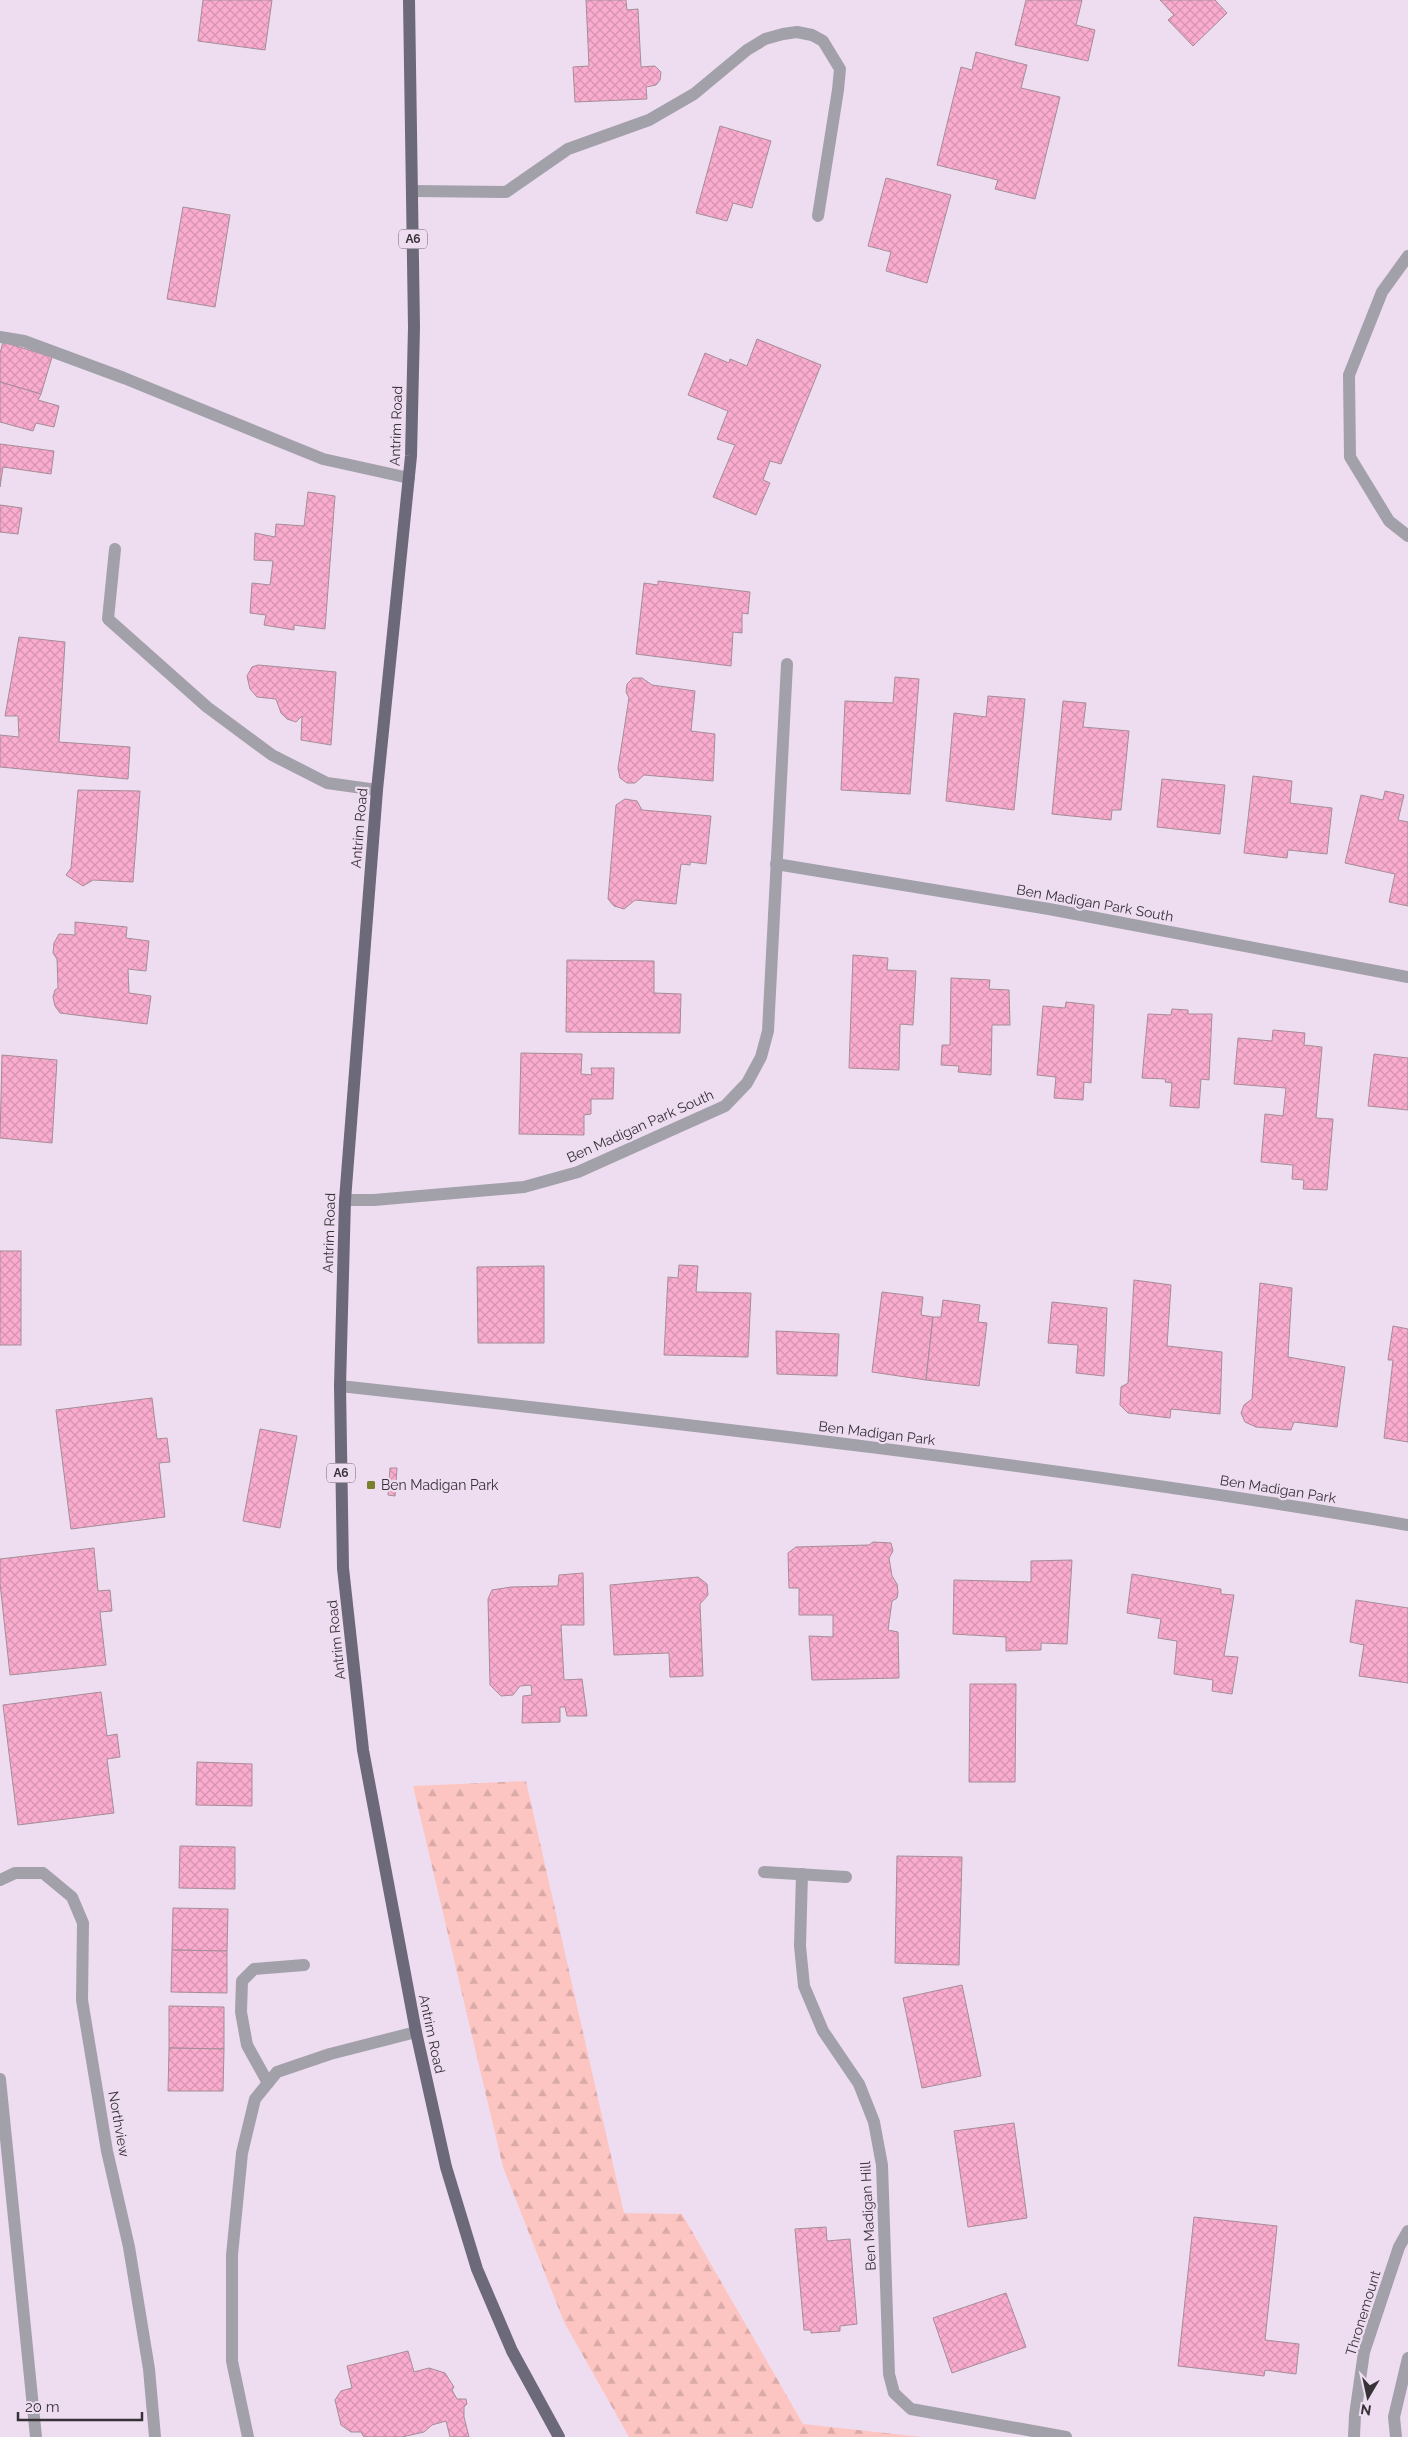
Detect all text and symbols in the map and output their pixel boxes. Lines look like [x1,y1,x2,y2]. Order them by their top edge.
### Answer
road number: A6 [399,230,427,248]
street label: Antrim Road [387,386,405,466]
street label: Antrim Road [348,787,370,869]
street label: Ben Madigan Park South [1015,881,1175,925]
street label: Ben Madigan Park South [564,1086,716,1166]
street label: Antrim Road [320,1193,338,1273]
street label: Ben Madigan Park [818,1418,937,1448]
road number: A6 [327,1464,355,1482]
street label: Ben Madigan Park [1219,1472,1338,1506]
place label: Ben Madigan Park [381,1477,499,1493]
marker: Ben Madigan Park [365,1479,377,1491]
street label: Antrim Road [324,1599,348,1681]
street label: Antrim Road [416,1993,448,2075]
street label: Northview [105,2090,133,2159]
street label: Ben Madigan Hill [857,2161,879,2271]
street label: Thronemount [1342,2268,1384,2358]
north arrow [1343,2372,1393,2422]
scale bar [18,2390,141,2422]
text: 20 m [25,2398,60,2416]
text: N [1359,2401,1372,2419]

